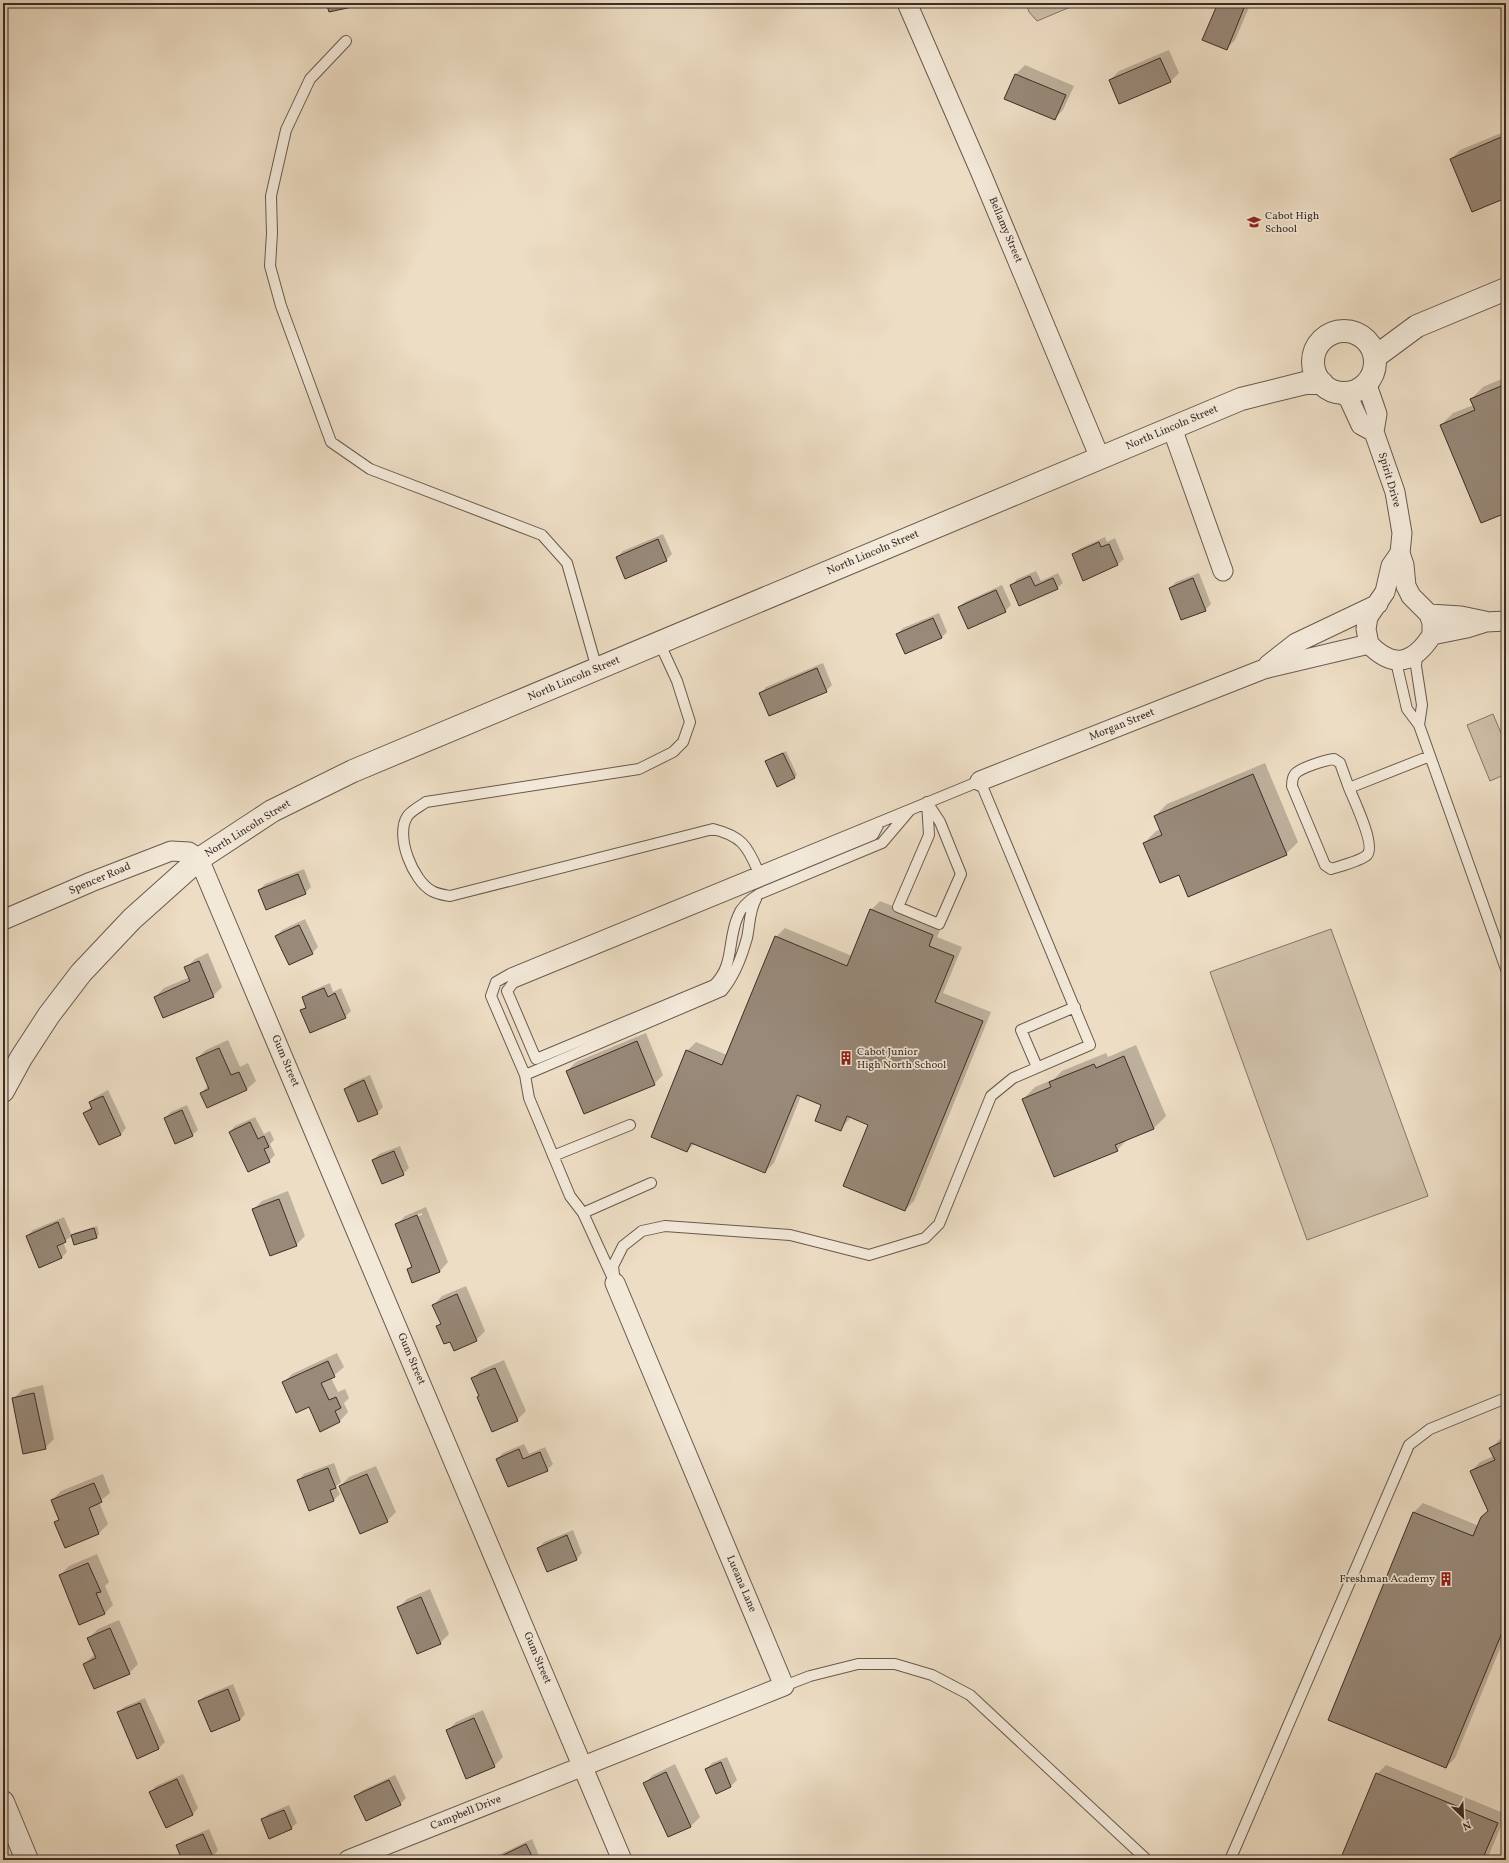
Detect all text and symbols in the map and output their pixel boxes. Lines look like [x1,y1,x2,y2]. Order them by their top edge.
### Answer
street label: Bellamy Street [984,195,1026,265]
place label: Cabot High School [1265,209,1320,237]
school or university icon: Cabot High School [1246,214,1262,230]
street label: North Lincoln Street [1124,402,1221,454]
street label: Spirit Drive [1374,451,1404,509]
street label: North Lincoln Street [825,527,922,579]
street label: North Lincoln Street [526,653,623,705]
street label: Morgan Street [1087,705,1157,745]
street label: North Lincoln Street [202,796,294,862]
street label: Spencer Road [67,859,133,899]
street label: Gum Street [267,1033,303,1089]
place label: Cabot Junior High North School [857,1045,946,1073]
building icon: Cabot Junior High North School [838,1050,854,1066]
street label: Gum Street [393,1331,429,1387]
street label: Lueana Lane [722,1553,760,1615]
building icon: Freshman Academy [1438,1571,1454,1587]
place label: Freshman Academy [1340,1572,1435,1587]
street label: Gum Street [519,1630,555,1686]
street label: Campbell Drive [428,1792,504,1834]
north arrow [1443,1797,1483,1837]
text: N [1460,1816,1473,1833]

